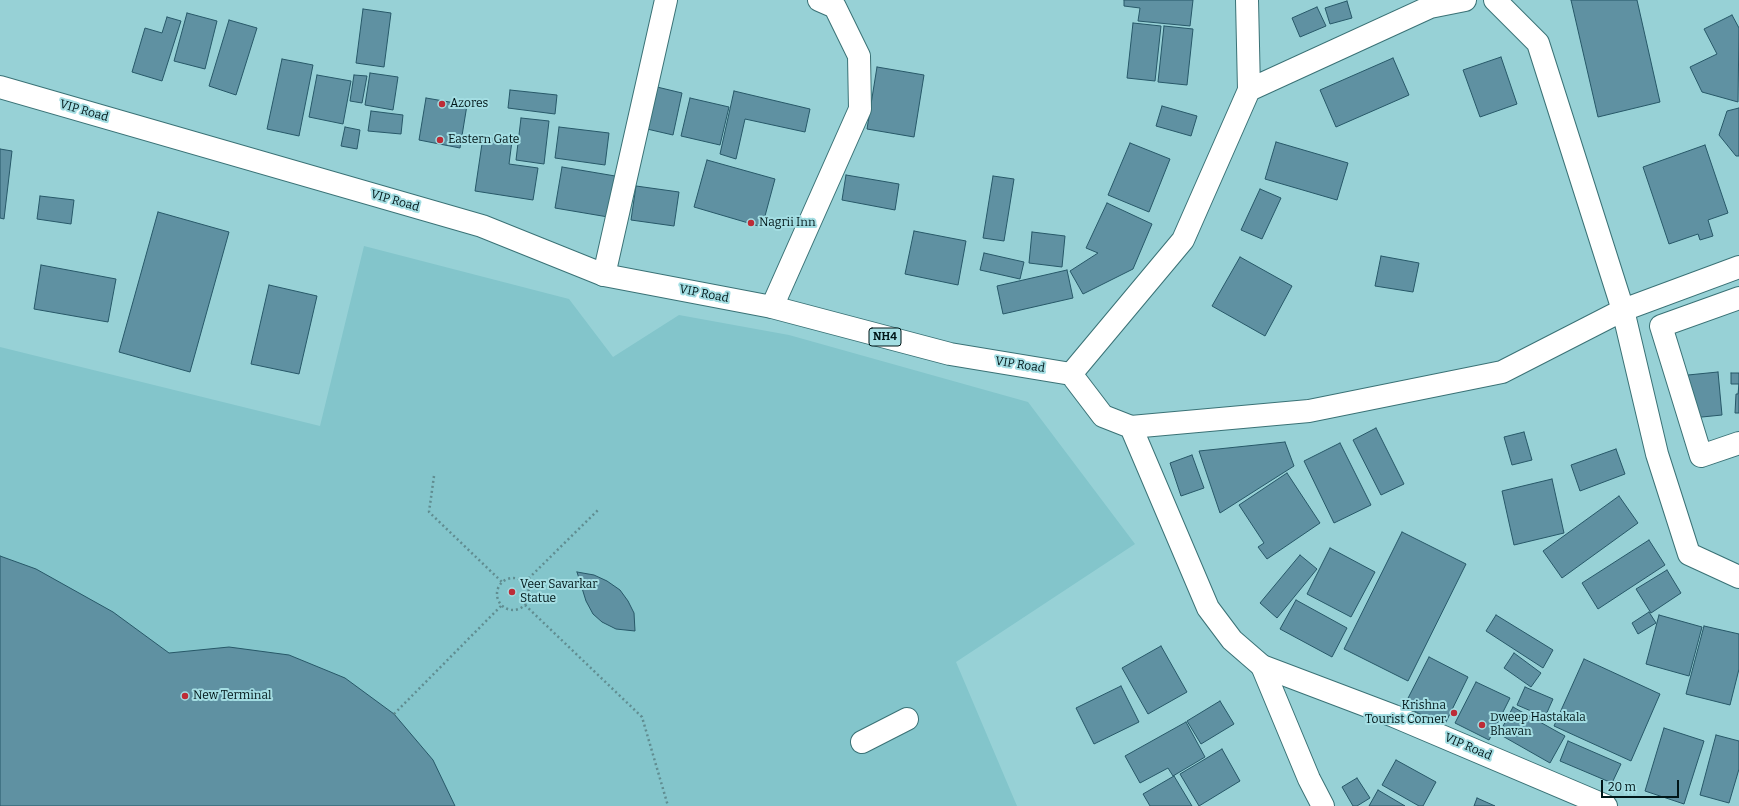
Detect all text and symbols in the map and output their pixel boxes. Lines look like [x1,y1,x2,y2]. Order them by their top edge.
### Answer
street label: VIP Road [58,97,110,125]
place label: Azores [450,97,488,111]
marker: Azores [437,99,447,109]
place label: Eastern Gate [448,133,519,147]
marker: Eastern Gate [435,135,445,145]
street label: VIP Road [369,187,421,215]
place label: Nagrii Inn [759,216,816,230]
marker: Nagrii Inn [746,218,756,228]
street label: VIP Road [678,282,730,306]
road number: NH4 [869,328,901,346]
street label: VIP Road [994,354,1046,376]
place label: Veer Savarkar Statue [520,578,598,606]
marker: Veer Savarkar Statue [507,587,517,597]
place label: New Terminal [193,689,271,703]
marker: New Terminal [180,691,190,701]
place label: Krishna Tourist Corner [1365,699,1446,727]
marker: Krishna Tourist Corner [1449,708,1459,718]
place label: Dweep Hastakala Bhavan [1490,711,1586,739]
marker: Dweep Hastakala Bhavan [1477,720,1487,730]
street label: VIP Road [1442,731,1494,763]
scale bar [1603,772,1681,798]
text: 20 m [1608,780,1636,794]

